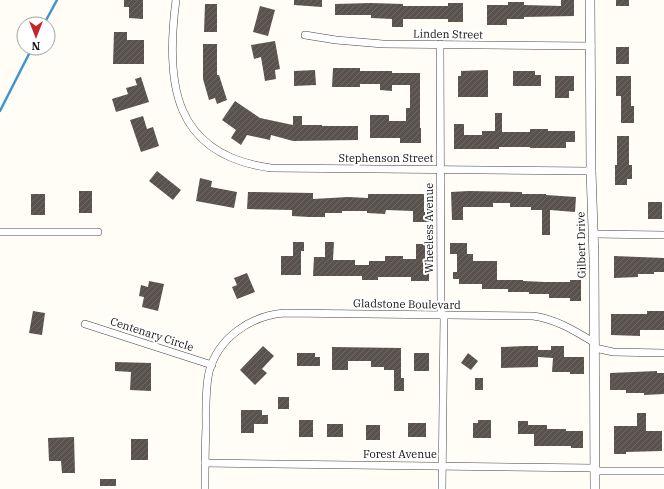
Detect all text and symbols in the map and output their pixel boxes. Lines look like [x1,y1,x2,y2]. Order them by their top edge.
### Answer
north arrow [16,16,56,56]
street label: Linden Street [413,26,483,42]
text: N [31,39,40,53]
street label: Stephenson Street [339,151,434,165]
street label: Wheeless Avenue [422,183,436,273]
street label: Gilbert Drive [573,212,589,278]
street label: Gladstone Boulevard [353,296,461,312]
street label: Centenary Circle [109,314,196,354]
street label: Forest Avenue [363,447,437,461]

